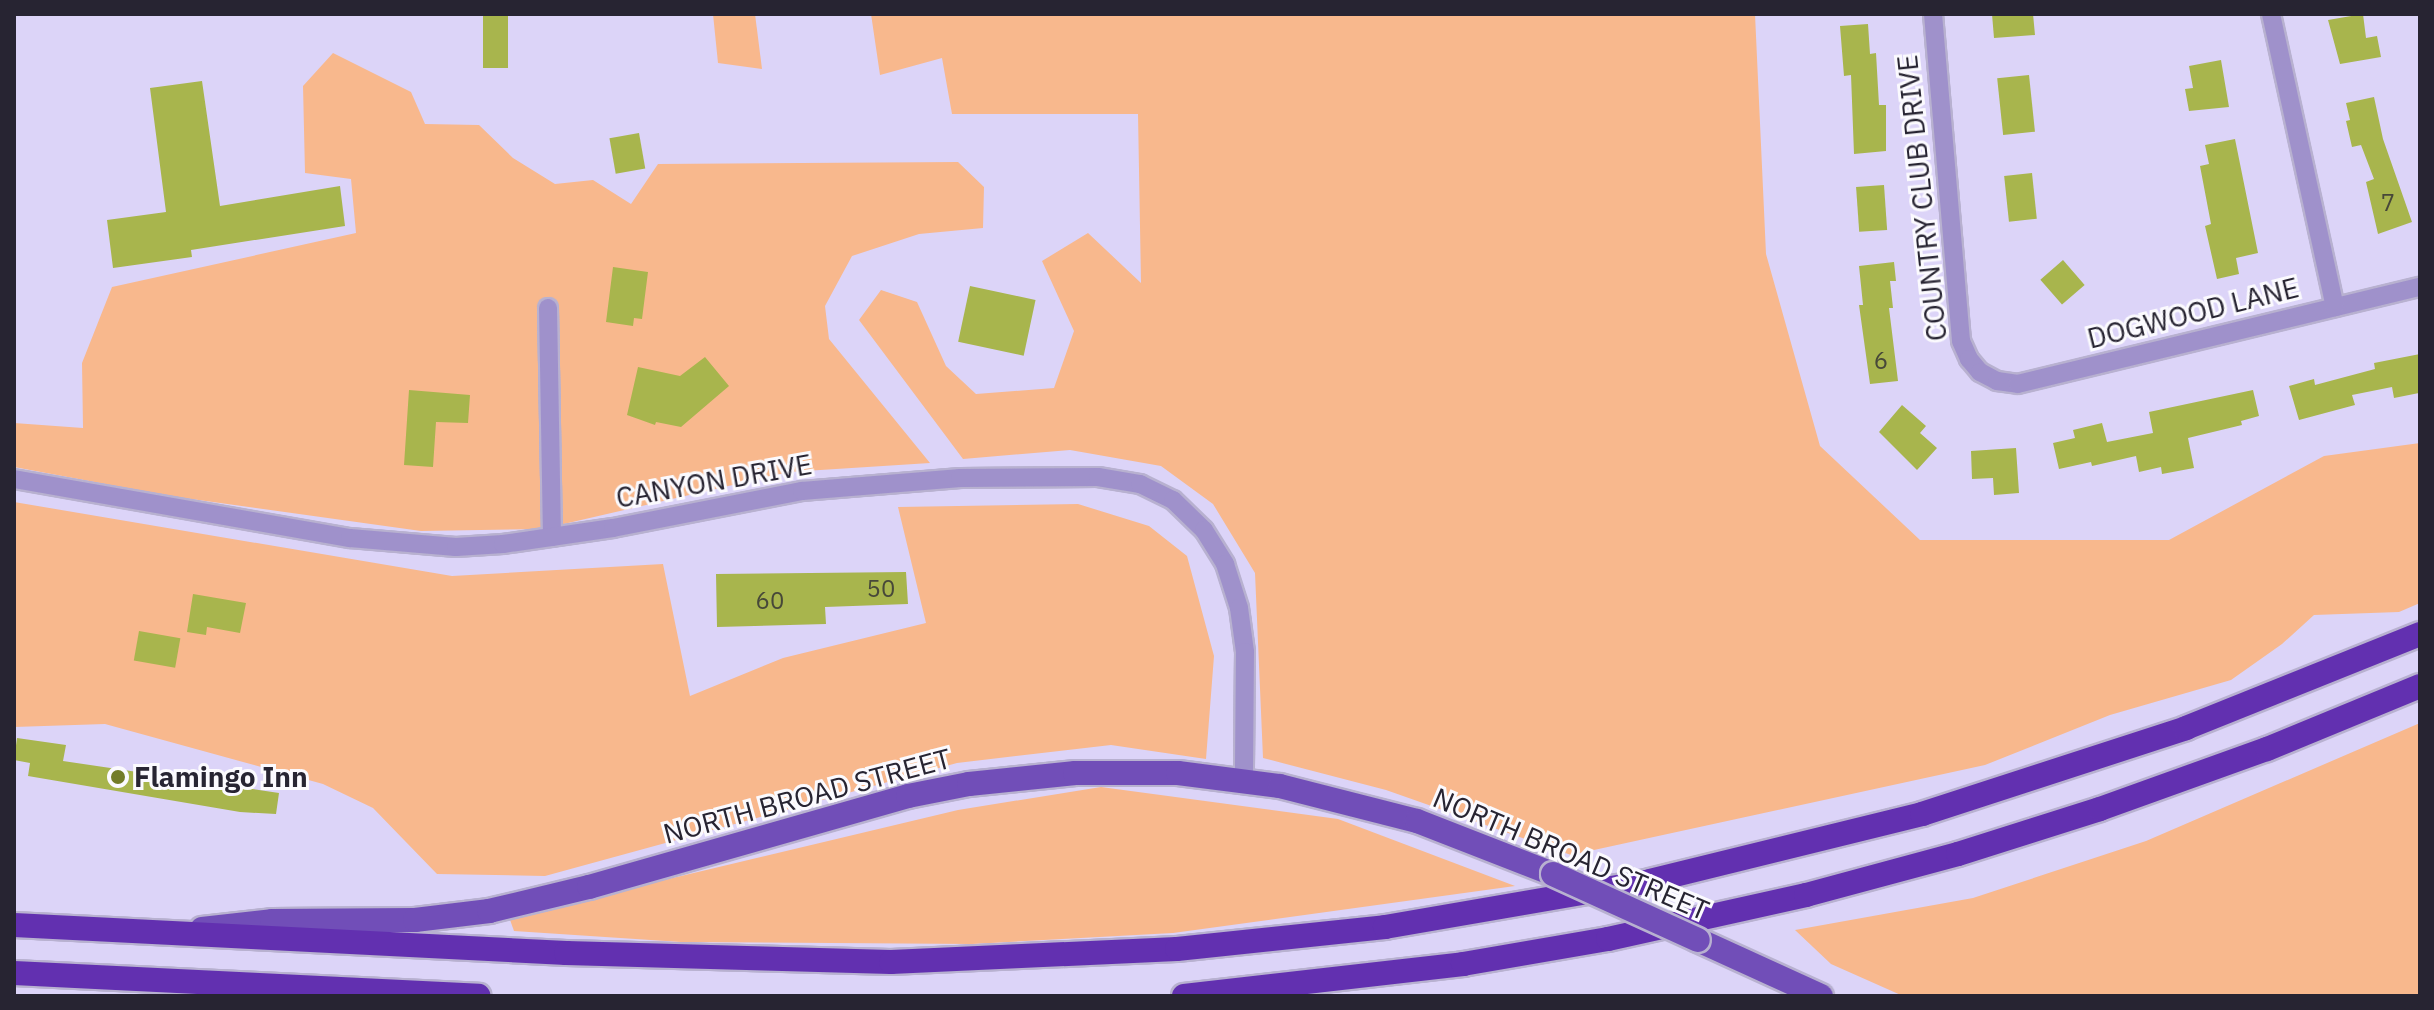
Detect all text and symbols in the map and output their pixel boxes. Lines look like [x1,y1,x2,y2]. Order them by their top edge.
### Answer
street label: COUNTRY CLUB DRIVE [1890,53,1954,343]
house number: 7 [2381,189,2395,217]
street label: DOGWOOD LANE [2084,270,2302,356]
house number: 6 [1874,347,1888,375]
street label: CANYON DRIVE [613,447,815,515]
house number: 50 [867,575,895,603]
house number: 60 [756,587,784,615]
street label: NORTH BROAD STREET [659,741,955,851]
place label: Flamingo Inn [134,760,308,794]
marker: Flamingo Inn [109,768,127,786]
street label: NORTH BROAD STREET [1428,781,1714,927]

